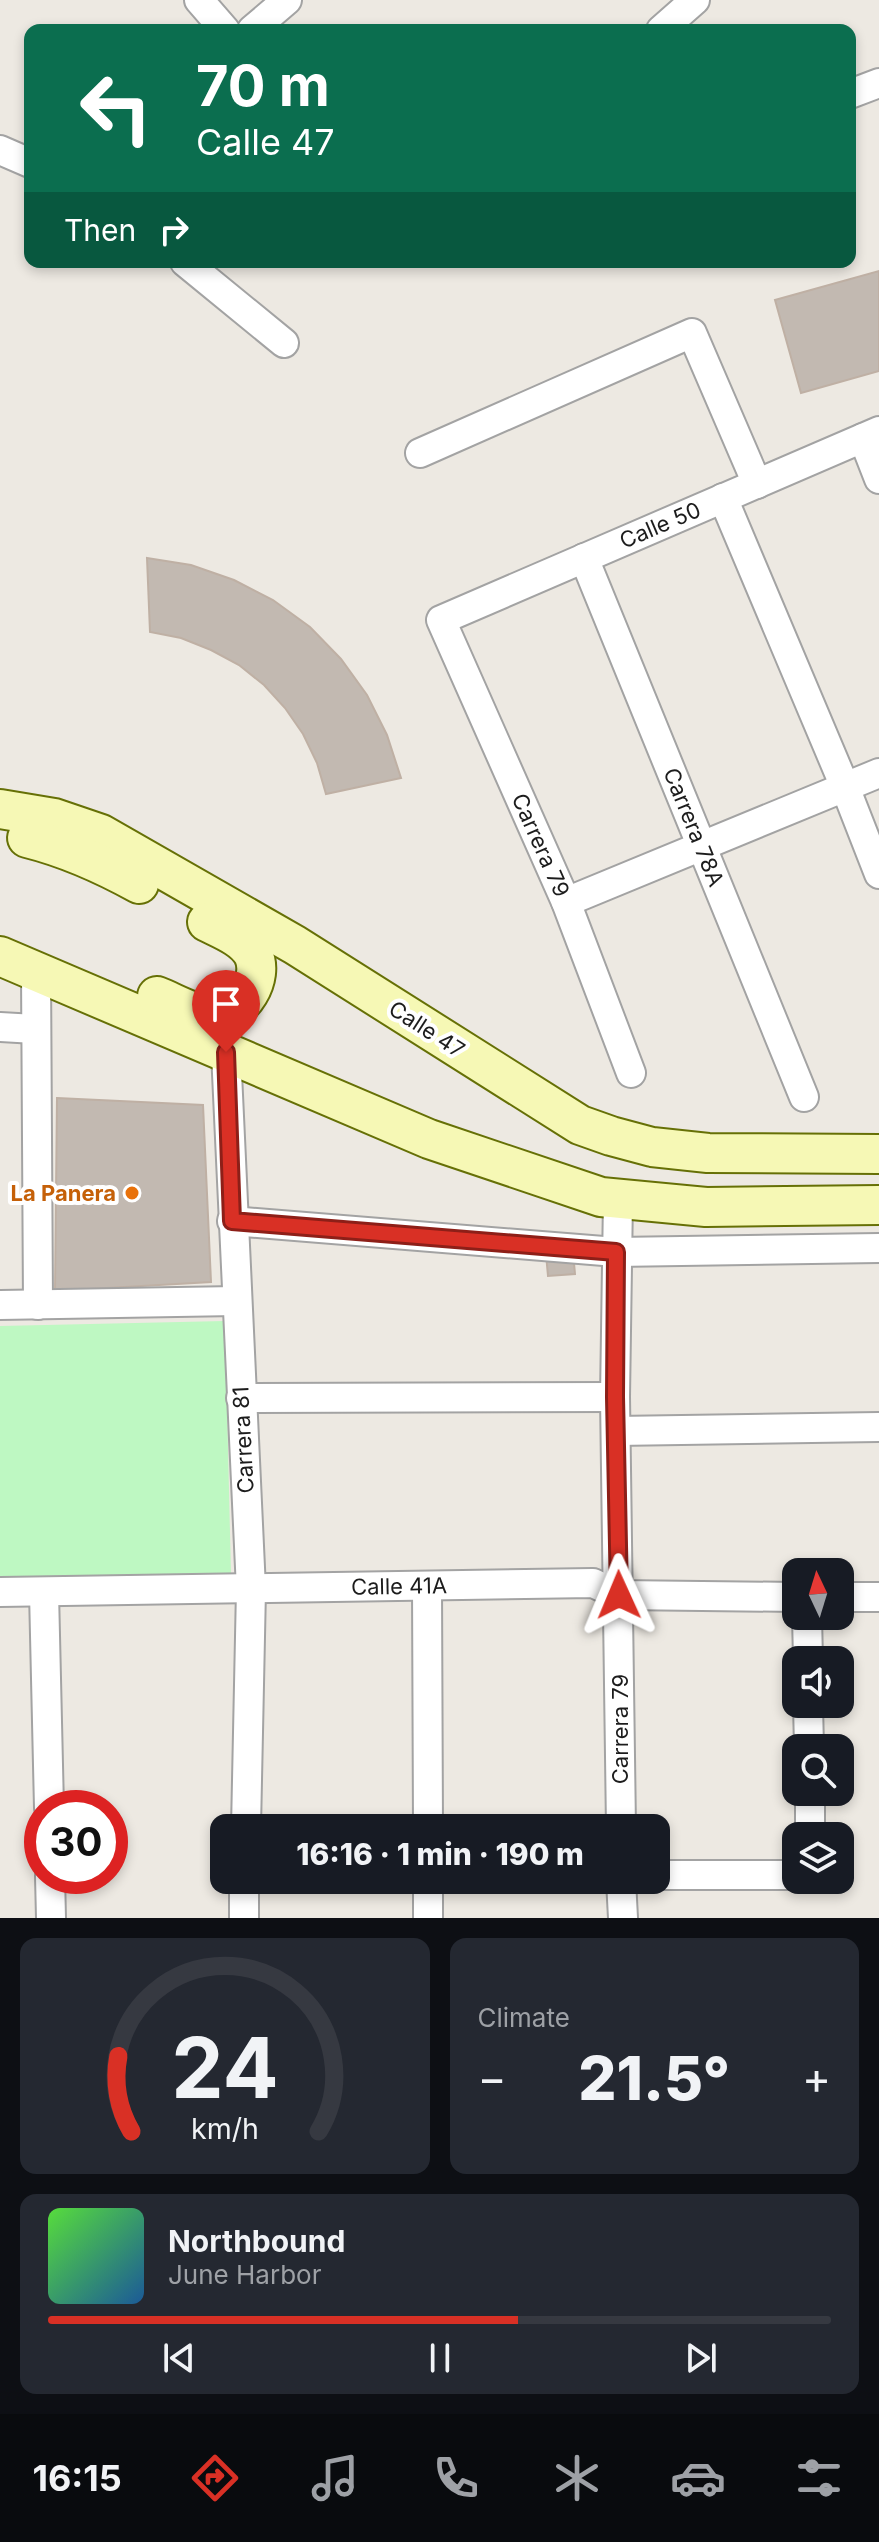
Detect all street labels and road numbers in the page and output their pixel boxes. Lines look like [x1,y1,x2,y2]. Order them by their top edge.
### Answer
street label: Calle 50 [616,496,704,554]
street label: Carrera 78A [658,764,730,890]
street label: Carrera 79 [507,789,575,901]
street label: Calle 47 [384,995,470,1063]
street label: Carrera 81 [227,1386,259,1494]
street label: Calle 41A [351,1572,447,1600]
street label: Carrera 79 [607,1674,633,1784]

